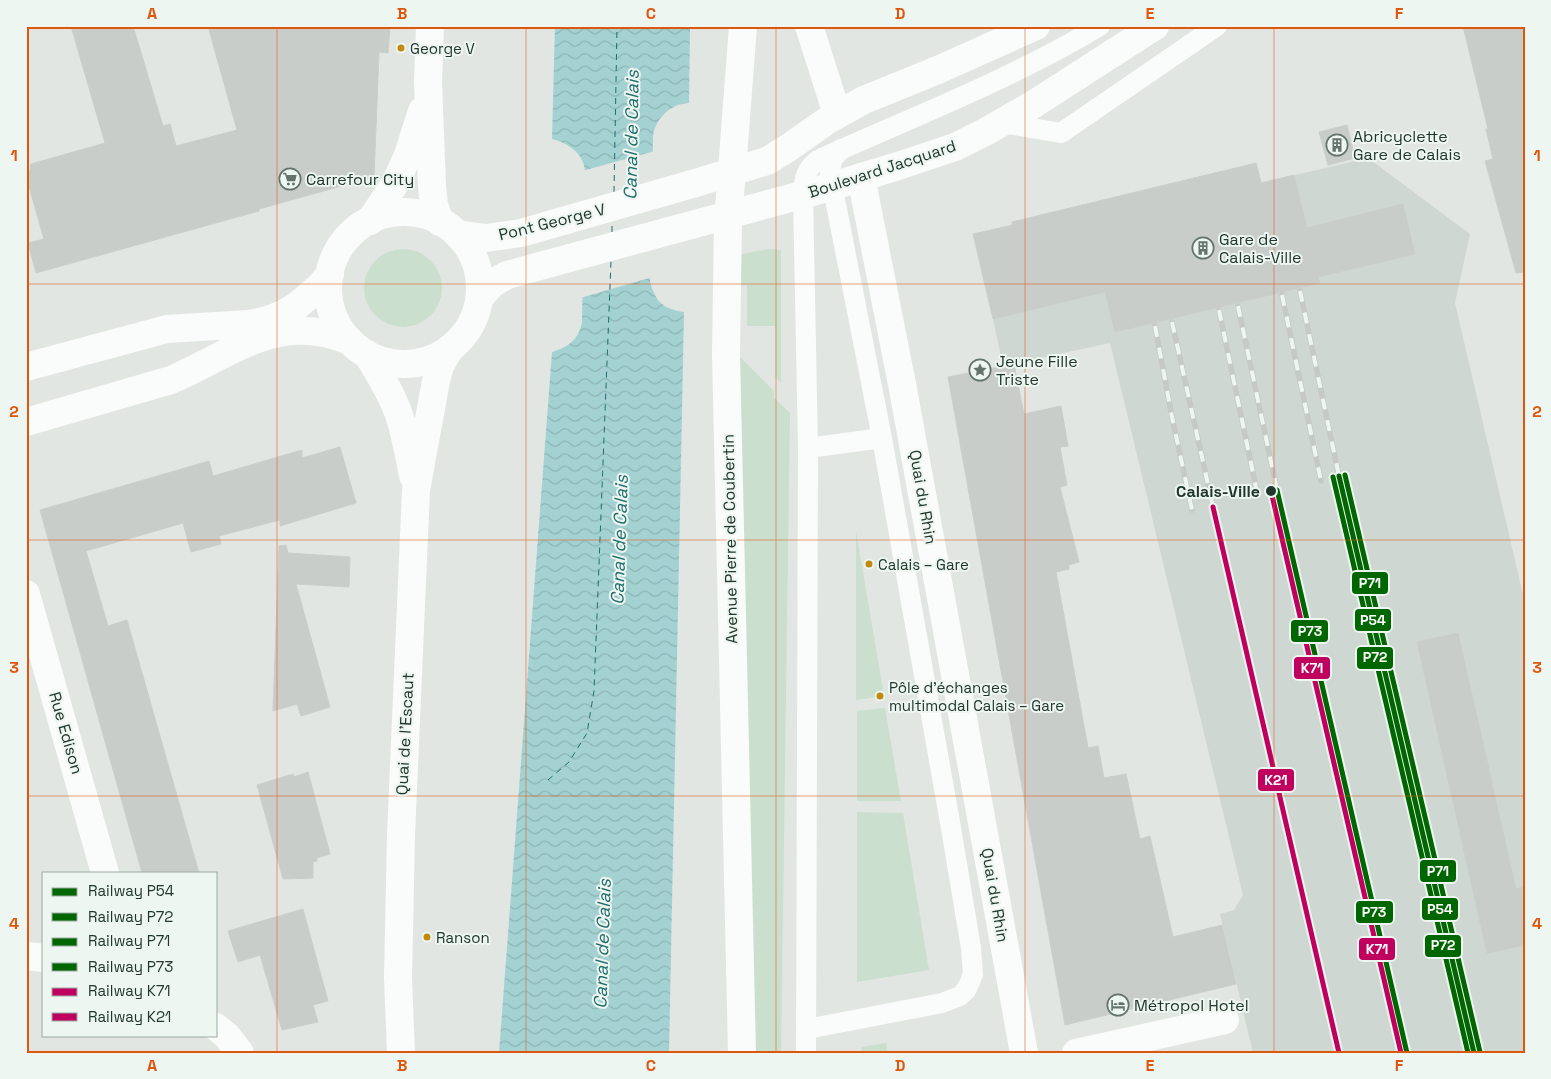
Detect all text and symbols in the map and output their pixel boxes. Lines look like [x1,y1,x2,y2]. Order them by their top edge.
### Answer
text: A [147,3,157,24]
text: B [397,3,407,24]
text: C [646,3,656,24]
text: D [895,3,905,24]
text: E [1146,3,1155,24]
text: F [1395,3,1404,24]
place label: George V [410,39,475,58]
marker: George V [396,43,406,53]
water label: Canal de Calais [618,69,644,200]
place label: Abricyclette Gare de Calais [1353,126,1461,165]
building icon: Abricyclette Gare de Calais [1325,133,1349,157]
street label: Boulevard Jacquard [805,135,959,203]
text: 1 [10,145,18,166]
text: 1 [1533,145,1541,166]
supermarket icon: Carrefour City [278,167,302,191]
place label: Carrefour City [306,169,414,190]
street label: Pont George V [496,199,608,245]
place label: Gare de Calais-Ville [1219,229,1302,268]
building icon: Gare de Calais-Ville [1191,236,1215,260]
place label: Jeune Fille Triste [996,351,1078,390]
place icon: Jeune Fille Triste [968,358,992,382]
text: 2 [9,401,19,422]
text: 2 [1532,401,1542,422]
street label: Avenue Pierre de Coubertin [718,434,742,644]
street label: Quai du Rhin [904,448,942,546]
water label: Canal de Calais [605,474,633,605]
place label: Calais-Ville [1176,481,1260,502]
marker: Calais-Ville [1264,484,1278,498]
place label: Calais – Gare [878,555,969,574]
marker: Calais – Gare [864,559,874,569]
line badge: P71 [1351,571,1389,595]
text: P71 [1359,574,1381,592]
line badge: P54 [1354,608,1392,632]
text: P54 [1360,611,1386,629]
line badge: P73 [1290,619,1329,643]
text: P73 [1298,622,1322,640]
line badge: P72 [1356,646,1394,670]
text: P72 [1363,648,1387,666]
line badge: K71 [1293,656,1331,680]
text: 3 [9,657,19,678]
text: 3 [1532,657,1542,678]
text: K71 [1301,659,1323,677]
street label: Quai de l'Escaut [391,672,419,796]
place label: Pôle d'échanges multimodal Calais – Gare [889,678,1064,715]
street label: Rue Edison [44,689,88,777]
marker: Pôle d'échanges multimodal Calais – Gare [875,691,885,701]
line badge: K21 [1257,768,1295,792]
text: K21 [1264,771,1288,789]
street label: Quai du Rhin [976,846,1014,944]
line badge: P71 [1419,859,1457,883]
text: P71 [1427,862,1449,880]
legend [42,872,218,1036]
water label: Canal de Calais [588,878,616,1009]
text: Railway P54 [88,881,174,900]
line badge: P54 [1421,897,1459,921]
line badge: P73 [1355,900,1394,924]
text: P54 [1427,900,1453,918]
text: P73 [1362,903,1386,921]
text: Railway P72 [88,907,173,926]
text: 4 [9,913,19,934]
text: 4 [1532,913,1542,934]
place label: Ranson [436,928,490,947]
text: Railway P71 [88,931,170,950]
marker: Ranson [422,932,432,942]
line badge: P72 [1424,934,1462,958]
text: P72 [1431,936,1455,954]
line badge: K71 [1358,937,1396,961]
text: K71 [1366,940,1388,958]
text: Railway P73 [88,957,173,976]
text: Railway K71 [88,981,171,1000]
hotel icon: Métropol Hotel [1106,993,1130,1017]
place label: Métropol Hotel [1134,995,1249,1016]
text: Railway K21 [88,1007,171,1026]
text: A [147,1055,157,1076]
text: B [397,1055,407,1076]
text: C [646,1055,656,1076]
text: D [895,1055,905,1076]
text: E [1146,1055,1155,1076]
text: F [1395,1055,1404,1076]

